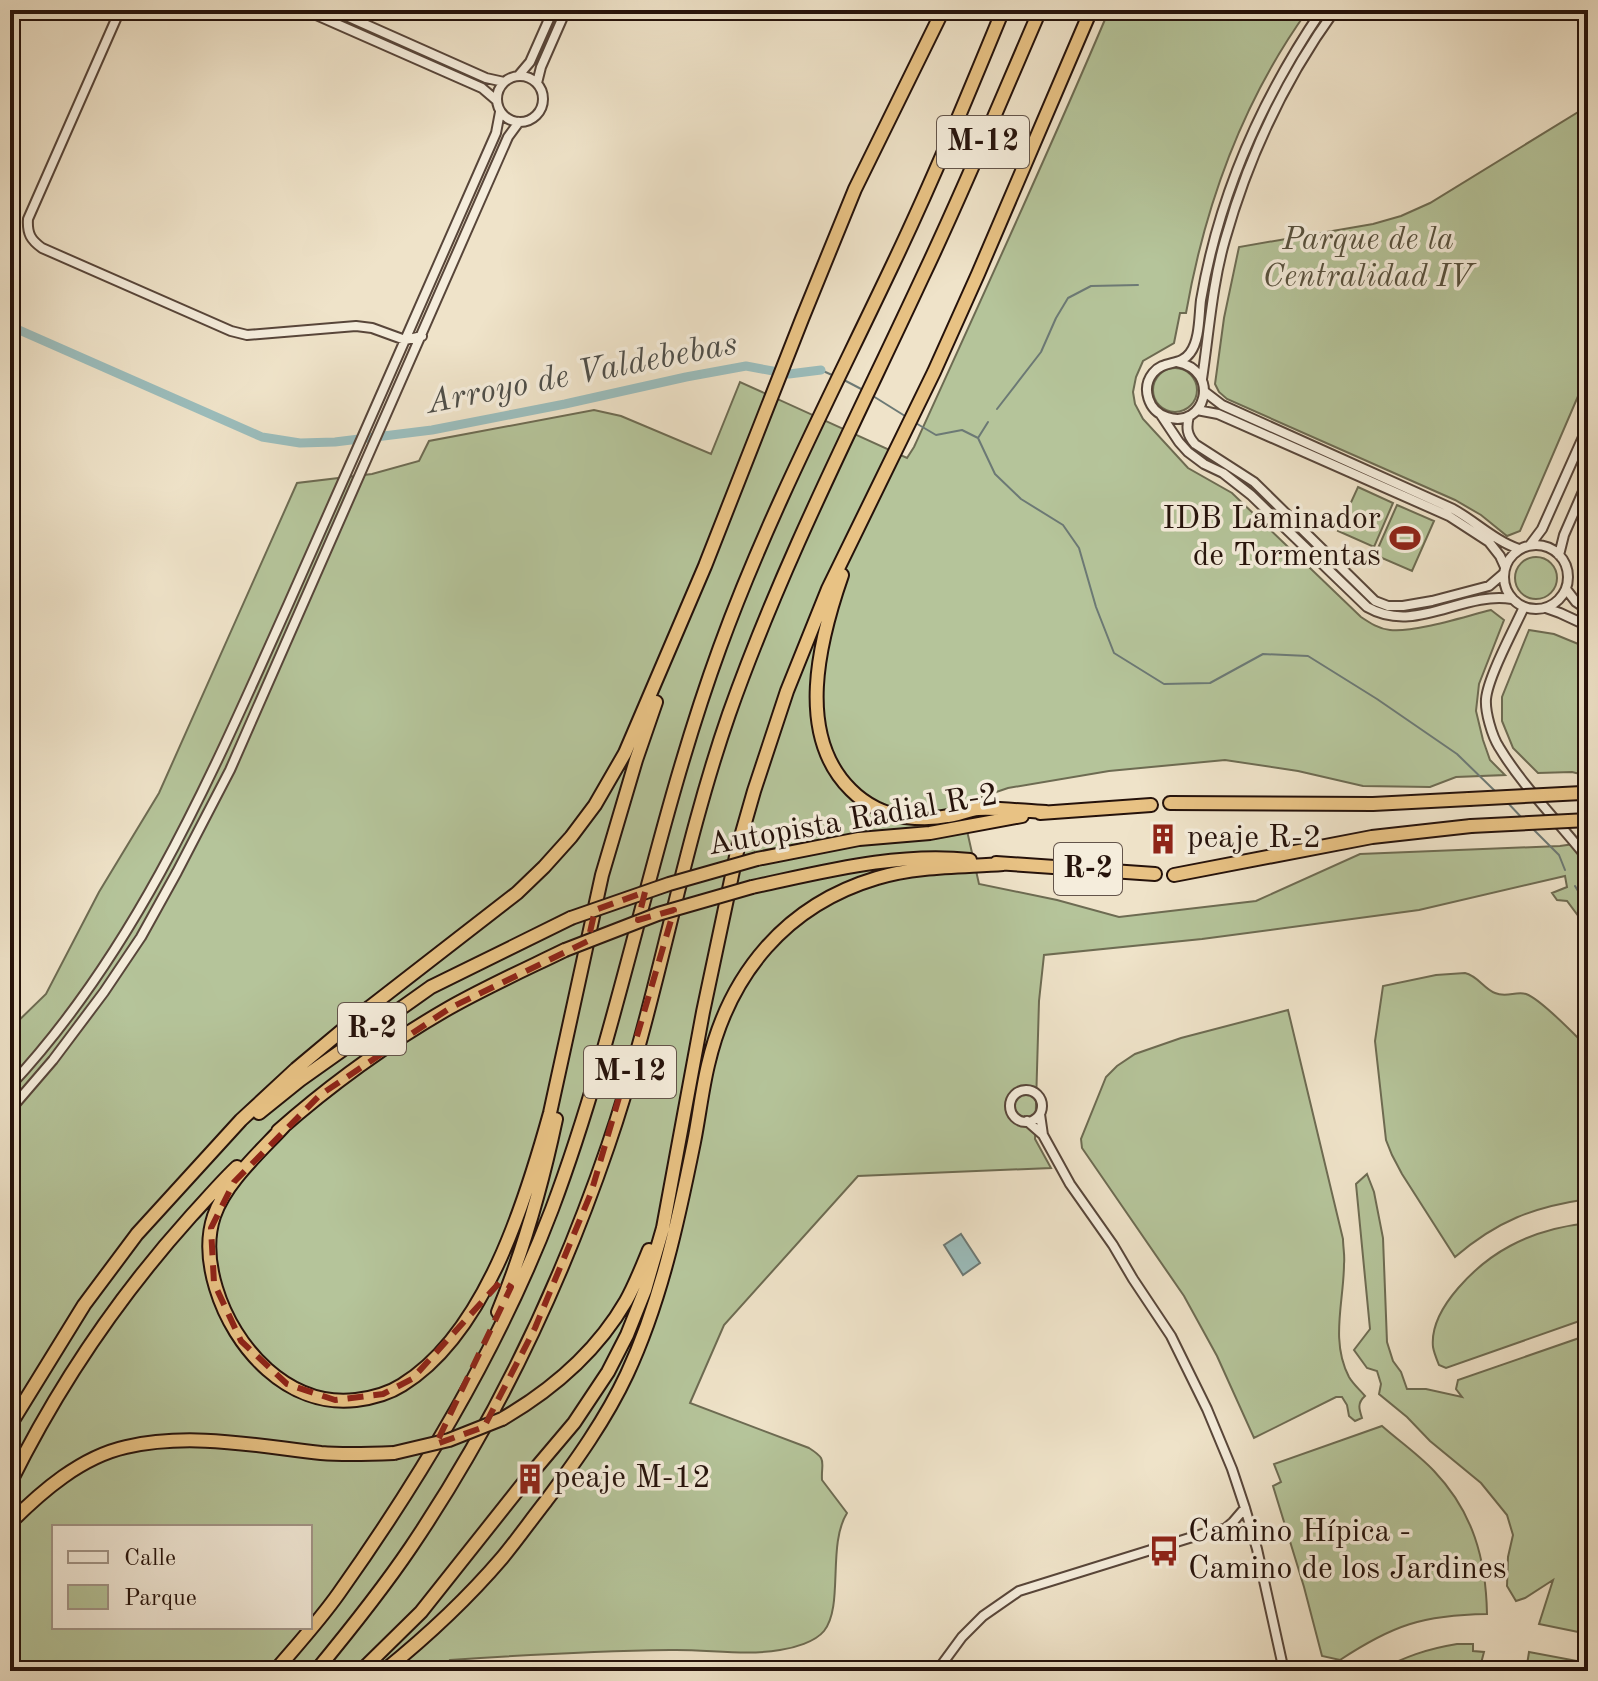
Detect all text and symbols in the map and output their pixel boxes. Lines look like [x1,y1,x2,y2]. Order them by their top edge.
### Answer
road number: M-12 [937,116,1029,168]
park label: Parque de la Centralidad IV [1263,225,1477,294]
water label: Arroyo de Valdebebas [422,327,740,421]
place label: IDB Laminador de Tormentas [1162,504,1381,573]
sports icon: IDB Laminador de Tormentas [1388,521,1422,555]
street label: Autopista Radial R-2 [705,780,1001,862]
building icon: peaje R-2 [1146,822,1180,856]
place label: peaje R-2 [1187,823,1321,855]
road number: R-2 [1054,843,1122,895]
road number: R-2 [338,1003,406,1055]
road number: M-12 [584,1046,676,1098]
building icon: peaje M-12 [513,1462,547,1496]
place label: peaje M-12 [554,1463,711,1495]
place label: Camino Hípica - Camino de los Jardines [1188,1517,1507,1586]
legend [52,1525,312,1629]
bus stop icon: Camino Hípica - Camino de los Jardines [1147,1534,1181,1568]
text: Calle [124,1547,176,1571]
text: Parque [124,1587,197,1611]

